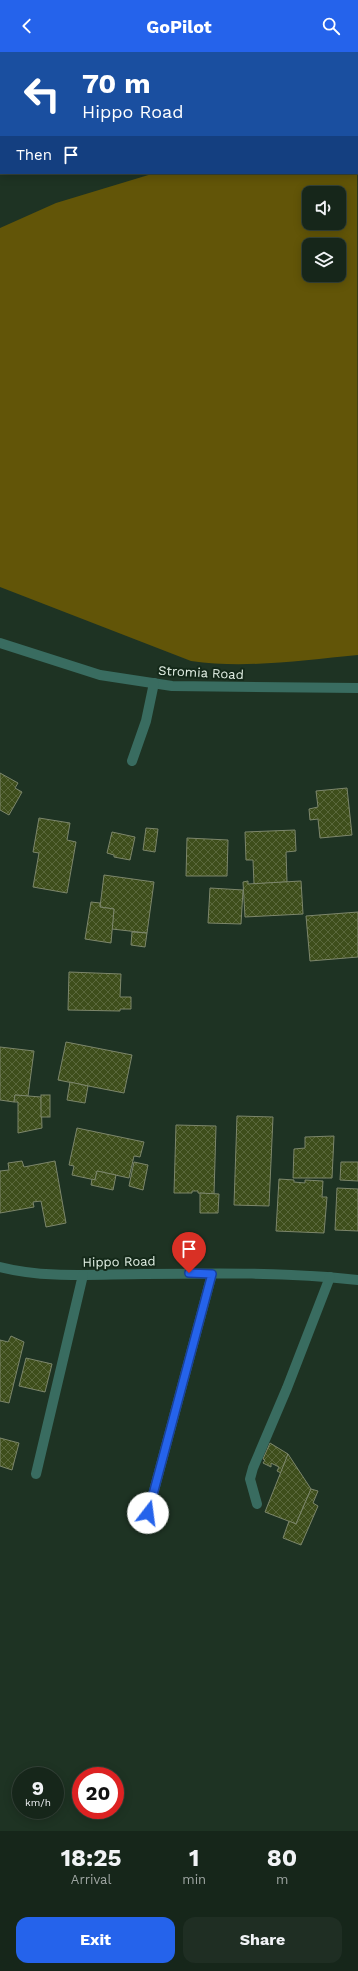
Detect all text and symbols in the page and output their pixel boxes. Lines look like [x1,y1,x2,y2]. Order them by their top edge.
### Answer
icon: back [16,15,38,37]
icon: search [320,15,342,37]
text: GoPilot [146,16,212,37]
text: 70 m [82,67,151,100]
icon: left [16,68,68,120]
text: Hippo Road [82,101,183,122]
icon: arrive [60,144,82,166]
text: Then [16,146,52,164]
map controls [302,186,346,282]
button: sound [302,186,346,230]
button: layers [302,238,346,282]
street label: Stromia Road [158,663,244,682]
pin [172,1232,206,1273]
icon: arrive [178,1238,200,1260]
street label: Hippo Road [82,1253,156,1270]
position arrow [127,1492,169,1534]
speed limit sign: 20 [72,1767,124,1819]
text: 9 [32,1776,44,1800]
text: km/h [25,1797,51,1808]
text: 18:25 [61,1844,122,1872]
text: 1 [189,1844,199,1872]
text: 80 [267,1844,297,1872]
text: Arrival [71,1872,111,1887]
text: min [182,1872,206,1887]
text: m [276,1872,288,1887]
button: Exit [16,1917,175,1963]
button: Share [183,1917,342,1963]

